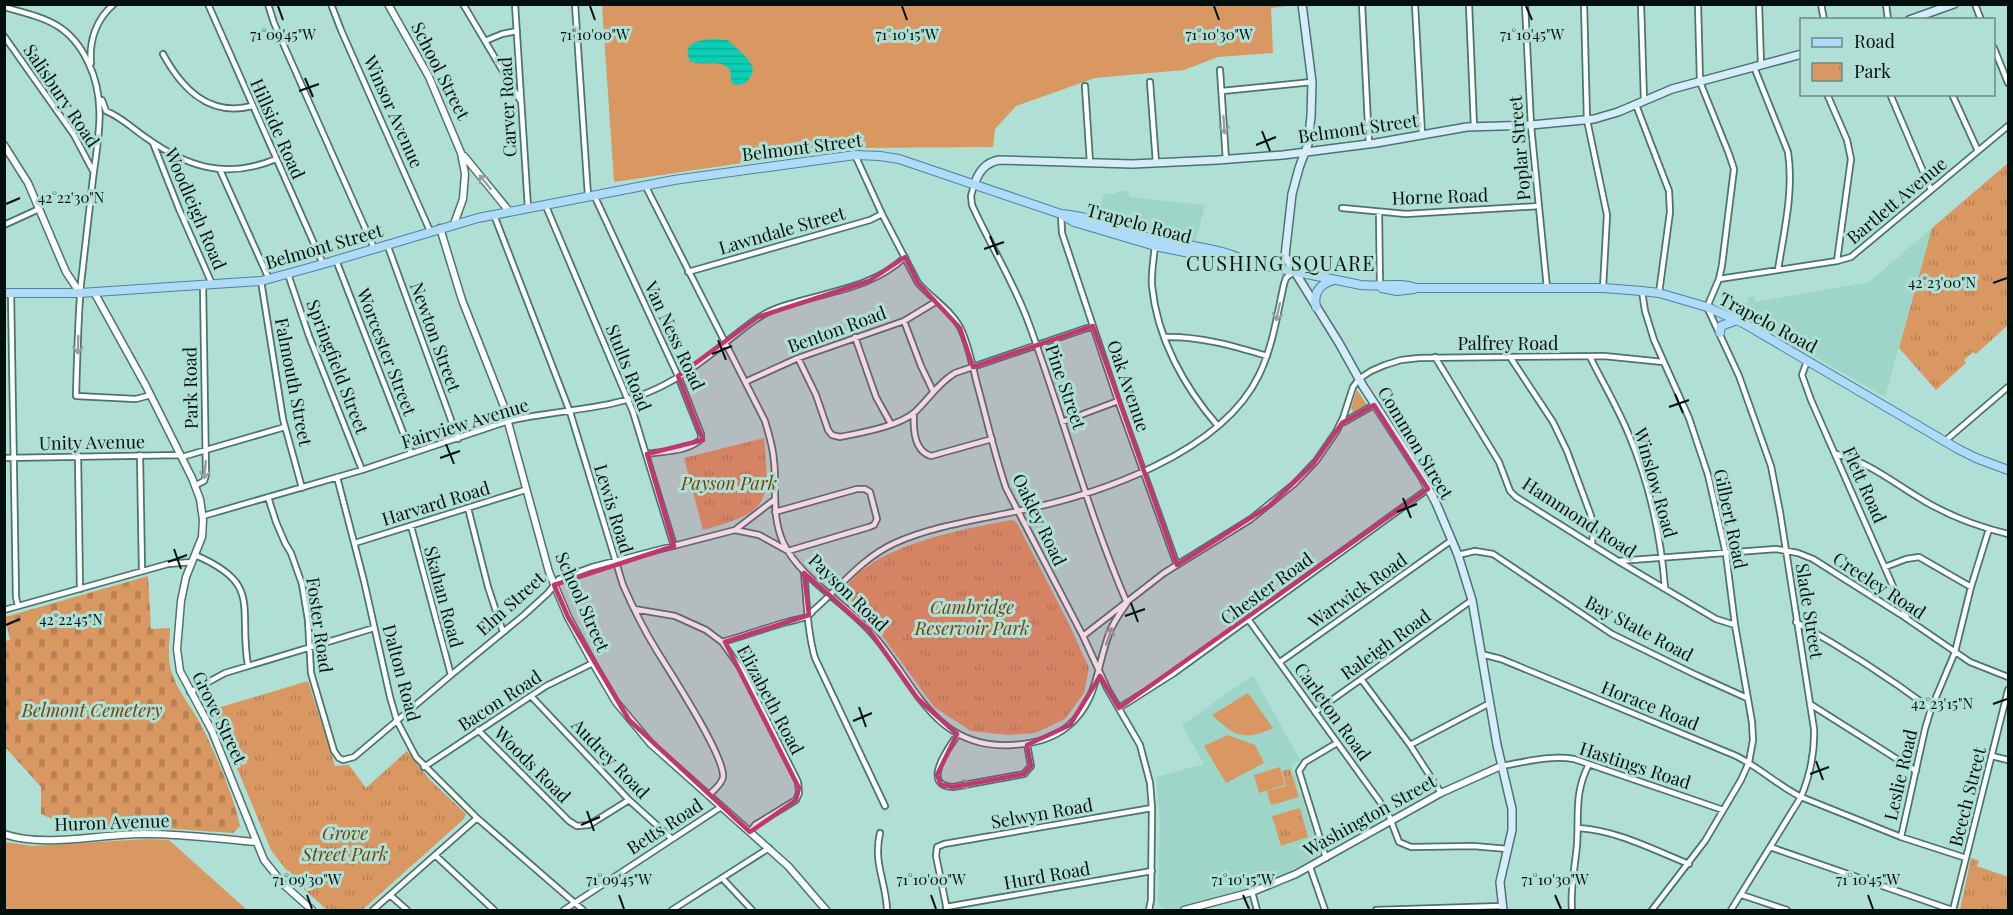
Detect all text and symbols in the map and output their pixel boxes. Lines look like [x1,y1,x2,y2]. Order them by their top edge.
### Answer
street label: School Street [406,18,476,124]
legend [1800,18,1995,96]
text: 71°09'45"W [250,24,316,44]
text: 71°10'00"W [560,24,630,44]
text: 71°10'15"W [875,24,939,44]
text: 71°10'30"W [1185,24,1253,44]
text: 71°10'45"W [1500,24,1564,44]
text: Road [1854,29,1895,53]
street label: Salisbury Road [18,39,106,152]
street label: Winsor Avenue [358,51,429,172]
street label: Carver Road [492,56,522,158]
text: Park [1854,59,1891,83]
street label: Hillside Road [245,75,311,183]
street label: Poplar Street [1502,94,1536,202]
street label: Belmont Street [1296,108,1420,148]
one-way arrow [1218,115,1229,135]
street label: Belmont Street [740,128,864,166]
street label: Woodleigh Road [159,143,233,274]
street label: Bartlett Avenue [1841,151,1951,249]
one-way arrow [478,174,491,190]
street label: Horne Road [1391,182,1489,210]
text: 42°22'30"N [38,187,105,207]
street label: Trapelo Road [1084,197,1195,249]
street label: Lawndale Street [716,200,848,260]
street label: Belmont Street [262,218,386,274]
district label: CUSHING SQUARE [1186,249,1376,276]
text: 42°23'00"N [1908,272,1976,292]
street label: Van Ness Road [639,276,711,394]
street label: Newton Street [405,278,467,395]
street label: Worcester Street [351,284,422,419]
street label: Trapelo Road [1715,286,1822,358]
street label: Springfield Street [301,296,375,438]
street label: Benton Road [784,300,890,358]
one-way arrow [1272,302,1283,321]
street label: Falmouth Street [270,316,318,449]
street label: Stults Road [601,321,657,415]
street label: Palfrey Road [1457,331,1559,355]
one-way arrow [72,334,84,354]
street label: Oak Avenue [1102,337,1156,435]
street label: Pine Street [1040,341,1092,433]
street label: Park Road [177,346,203,429]
street label: Common Street [1373,382,1459,504]
street label: Fairview Avenue [398,392,531,454]
street label: Winslow Road [1629,424,1683,541]
street label: Unity Avenue [39,429,145,455]
street label: Flett Road [1837,443,1893,527]
one-way arrow [199,460,210,480]
street label: Lewis Road [589,461,639,557]
street label: Gilbert Road [1709,466,1753,572]
street label: Oakley Road [1007,470,1073,570]
park label: Payson Park [680,471,777,495]
street label: Hammond Road [1518,471,1641,563]
street label: Harvard Road [379,475,493,531]
street label: Skahan Road [419,543,469,651]
street label: Chester Road [1215,546,1318,630]
street label: Creeley Road [1828,546,1931,624]
street label: Warwick Road [1302,547,1412,634]
street label: School Street [550,548,616,656]
street label: Payson Road [804,548,894,637]
street label: Slade Street [1791,561,1829,661]
street label: Elm Street [471,566,550,641]
street label: Foster Road [301,576,339,675]
street label: Bay State Road [1581,590,1698,667]
park label: Cambridge Reservoir Park [914,595,1029,640]
street label: Raleigh Road [1336,603,1436,685]
text: 42°22'45"N [39,609,103,629]
street label: Dalton Road [378,622,427,724]
one-way arrow [1104,627,1115,646]
street label: Elizabeth Road [732,641,810,759]
street label: Carleton Road [1289,658,1377,766]
street label: Bacon Road [453,664,546,736]
street label: Grove Street [187,667,253,769]
street label: Horace Road [1598,675,1703,736]
text: 42°23'15"N [1911,693,1973,713]
park label: Belmont Cemetery [21,698,163,722]
street label: Audrey Road [566,712,655,804]
street label: Woods Road [489,720,576,808]
street label: Leslie Road [1878,726,1922,823]
street label: Hastings Road [1577,736,1695,794]
street label: Beech Street [1943,744,1991,849]
street label: Washington Street [1298,768,1441,862]
one-way arrow [952,780,972,791]
street label: Betts Road [622,792,707,860]
street label: Selwyn Road [989,792,1095,834]
street label: Huron Avenue [54,808,170,836]
park label: Grove Street Park [301,821,388,866]
street label: Hurd Road [1002,856,1092,894]
text: 71°09'30"W [273,869,342,889]
text: 71°09'45"W [586,869,652,889]
text: 71°10'00"W [896,869,966,889]
text: 71°10'15"W [1211,869,1275,889]
text: 71°10'30"W [1521,869,1589,889]
text: 71°10'45"W [1836,869,1900,889]

